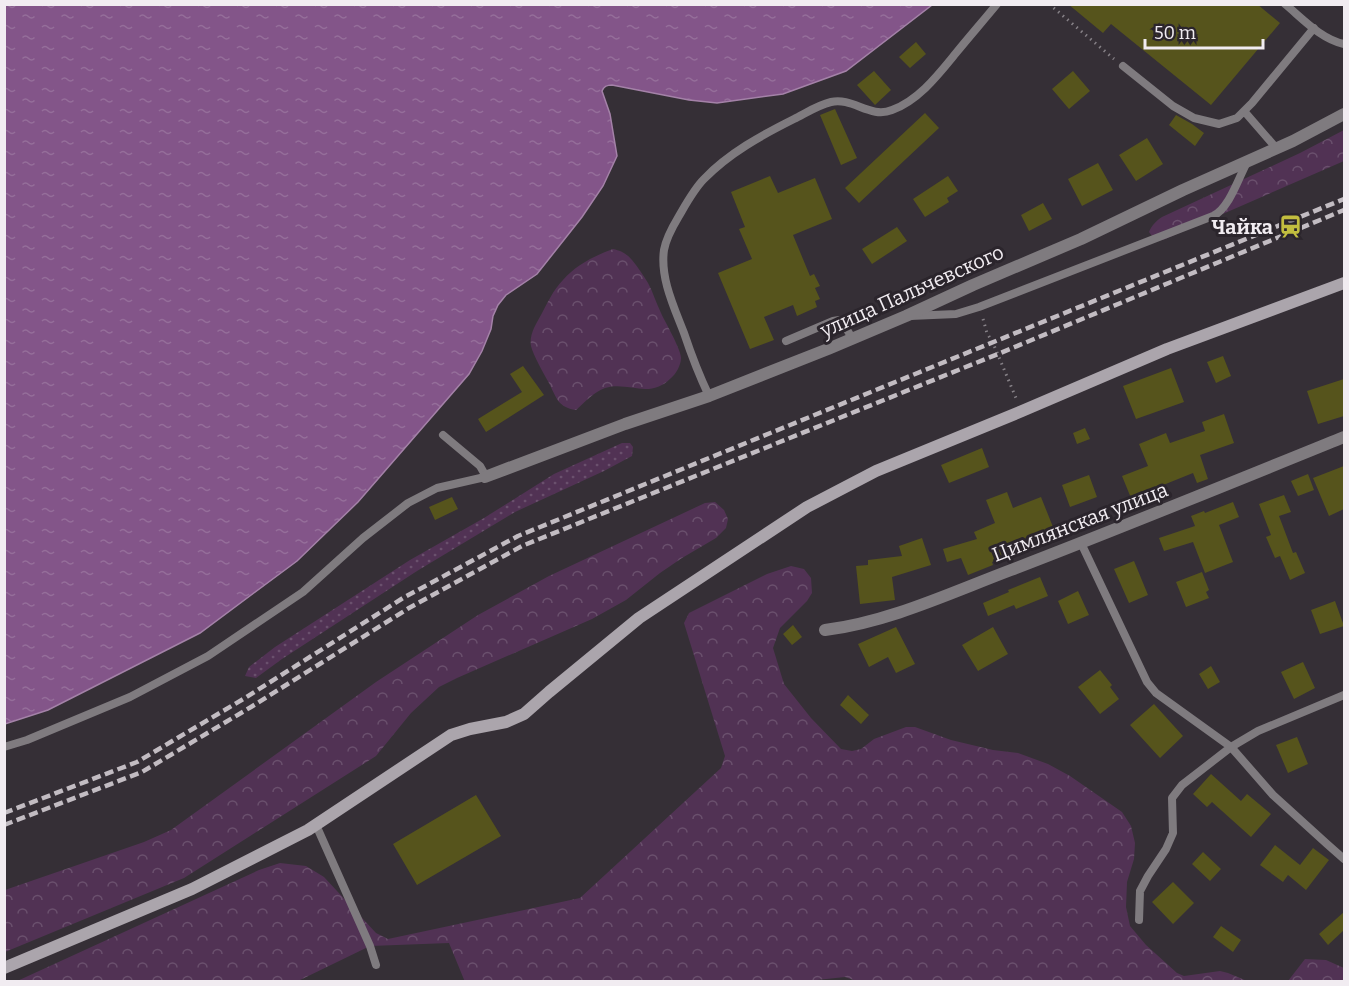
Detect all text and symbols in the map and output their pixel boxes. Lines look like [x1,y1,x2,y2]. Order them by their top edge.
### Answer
scale bar [1145,12,1264,50]
text: 50 m [1154,22,1196,44]
station icon: Чайка [1278,214,1304,240]
place label: Чайка [1211,215,1273,239]
street label: улица Пальчевского [816,240,1007,343]
street label: Цимлянская улица [989,477,1171,567]

